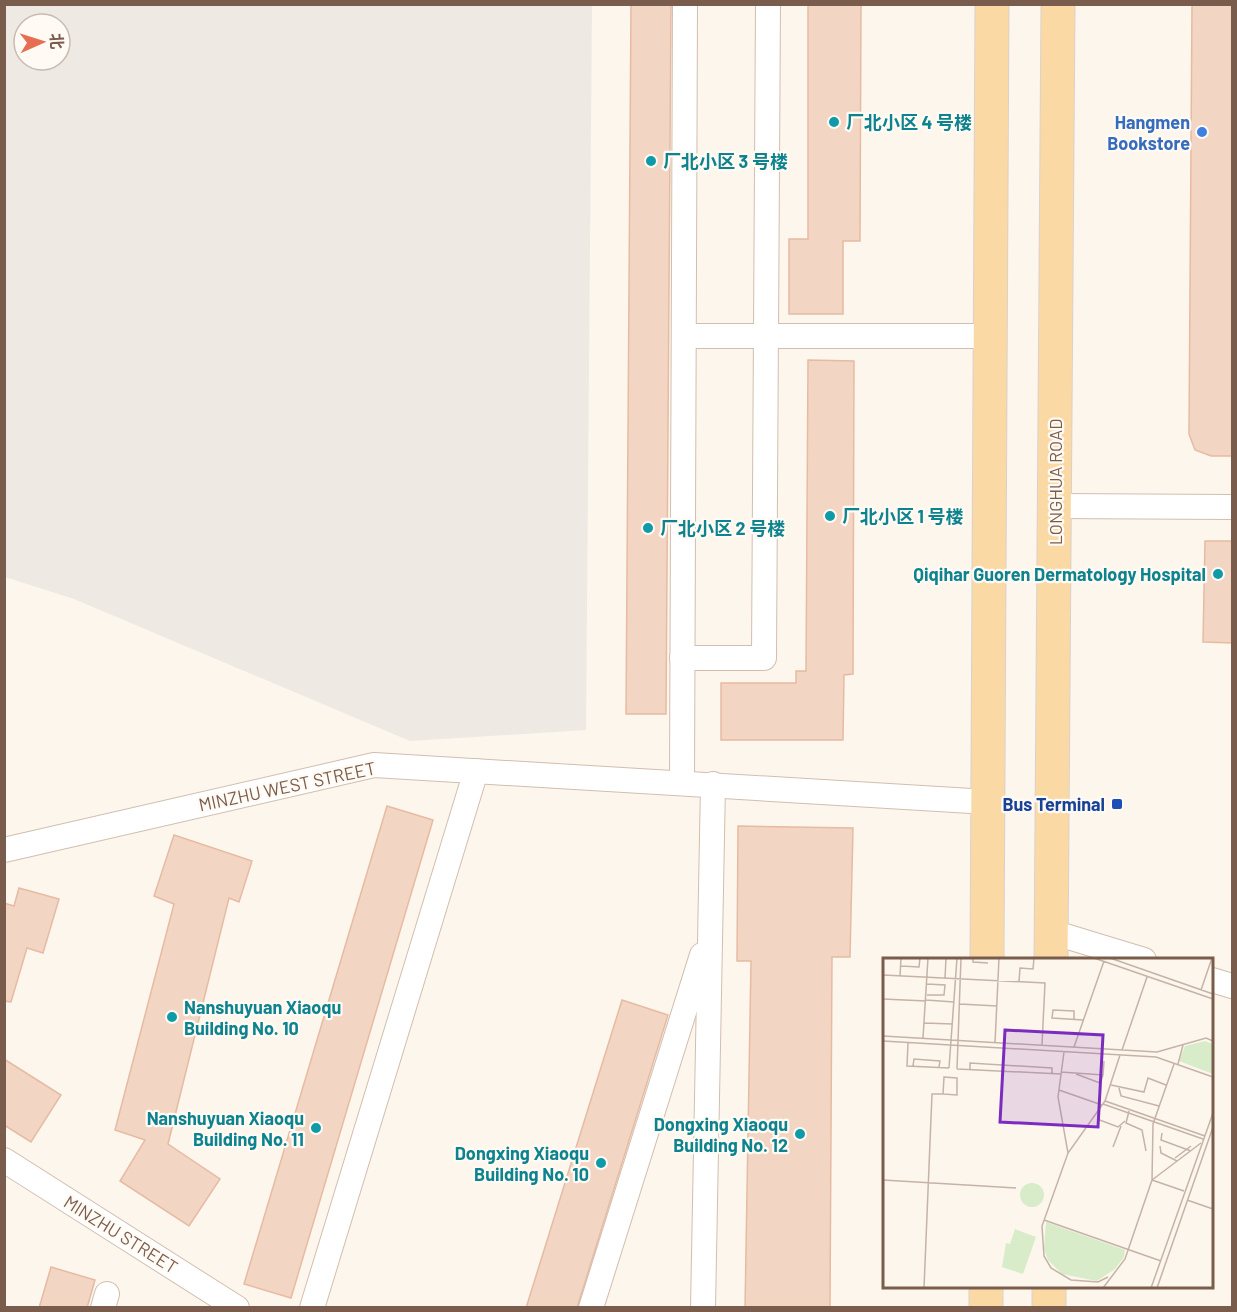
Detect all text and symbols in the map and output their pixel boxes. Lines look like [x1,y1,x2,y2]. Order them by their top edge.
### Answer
north arrow [12,12,72,72]
text: 北 [48,33,67,50]
place label: 厂北小区 4 号楼 [846,111,972,133]
place label: Hangmen Bookstore [1107,111,1190,154]
marker: 厂北小区 4 号楼 [827,115,841,129]
marker: Hangmen Bookstore [1195,125,1209,139]
place label: 厂北小区 3 号楼 [663,150,788,172]
marker: 厂北小区 3 号楼 [644,154,658,168]
street label: LONGHUA ROAD [1044,419,1066,545]
place label: 厂北小区 1 号楼 [842,505,964,527]
marker: 厂北小区 1 号楼 [823,509,837,523]
place label: 厂北小区 2 号楼 [660,517,785,539]
marker: 厂北小区 2 号楼 [641,521,655,535]
place label: Qiqihar Guoren Dermatology Hospital [913,563,1206,585]
marker: Qiqihar Guoren Dermatology Hospital [1211,567,1225,581]
street label: MINZHU WEST STREET [196,756,378,816]
place label: Bus Terminal [1002,793,1105,815]
marker: Bus Terminal [1110,797,1124,811]
inset map [883,958,1213,1288]
place label: Nanshuyuan Xiaoqu Building No. 10 [184,996,341,1039]
marker: Nanshuyuan Xiaoqu Building No. 10 [165,1010,179,1024]
place label: Nanshuyuan Xiaoqu Building No. 11 [147,1107,304,1150]
place label: Dongxing Xiaoqu Building No. 12 [654,1113,788,1156]
marker: Nanshuyuan Xiaoqu Building No. 11 [309,1121,323,1135]
marker: Dongxing Xiaoqu Building No. 12 [793,1127,807,1141]
place label: Dongxing Xiaoqu Building No. 10 [455,1142,589,1185]
marker: Dongxing Xiaoqu Building No. 10 [594,1156,608,1170]
street label: MINZHU STREET [60,1190,182,1278]

